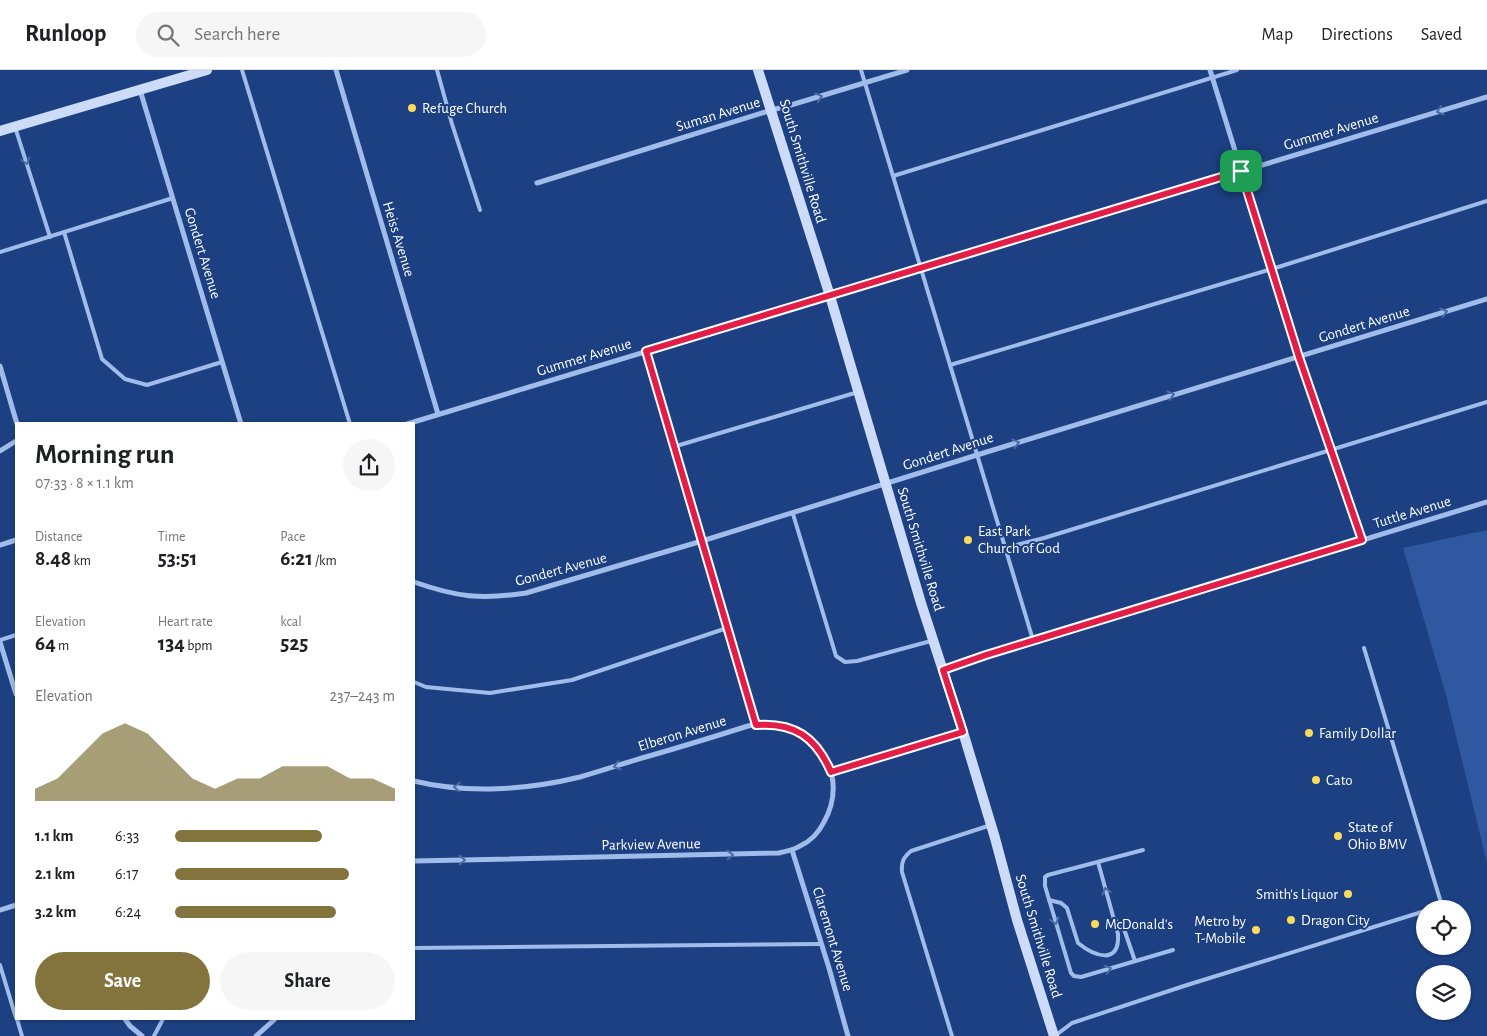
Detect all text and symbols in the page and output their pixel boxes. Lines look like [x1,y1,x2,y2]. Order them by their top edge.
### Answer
search box [136,12,486,57]
icon: search [154,21,182,49]
text: Runloop [25,22,106,46]
text: Search here [194,25,280,44]
text: Map [1262,26,1293,44]
text: Directions [1321,26,1393,44]
text: Saved [1421,26,1462,44]
one-way arrow [814,93,822,103]
street label: Suman Avenue [674,95,762,134]
street label: South Smithville Road [777,98,829,225]
place label: Refuge Church [422,101,507,116]
marker: Refuge Church [406,102,418,114]
one-way arrow [1437,105,1445,115]
street label: Gummer Avenue [1282,110,1380,153]
pin [1220,150,1262,192]
one-way arrow [21,156,31,165]
icon: arrive [1227,157,1255,185]
street label: Heiss Avenue [380,200,417,279]
street label: Gondert Avenue [182,206,223,300]
street label: Gondert Avenue [1317,304,1411,345]
one-way arrow [1439,308,1448,318]
street label: Gummer Avenue [535,336,633,379]
one-way arrow [1167,391,1175,401]
street label: Gondert Avenue [901,430,995,473]
one-way arrow [1011,438,1020,448]
button: share [343,439,395,491]
text: Morning run [35,441,175,469]
text: 07:33 · 8 × 1.1 km [35,475,134,491]
street label: South Smithville Road [895,486,947,613]
street label: Tuttle Avenue [1372,494,1453,531]
place label: East Park Church of God [978,524,1060,556]
text: Distance [35,530,82,544]
text: Time [158,530,186,544]
text: Pace [280,530,306,544]
marker: East Park Church of God [962,534,974,546]
text: 8.48 [35,548,71,569]
text: 53:51 [158,548,197,569]
text: 6:21 [280,548,313,569]
street label: Gondert Avenue [514,550,609,589]
text: km [71,554,91,568]
text: /km [313,554,337,568]
text: Elevation [35,615,86,629]
text: Heart rate [158,615,213,629]
text: kcal [280,615,302,629]
text: 64 [35,633,56,654]
text: 134 [158,633,185,654]
text: 525 [280,633,308,654]
text: m [56,639,69,653]
text: bpm [185,639,213,653]
text: Elevation [35,688,93,704]
text: 237–243 m [330,688,395,704]
street label: Elberon Avenue [636,713,728,754]
place label: Family Dollar [1319,726,1396,741]
marker: Family Dollar [1303,727,1315,739]
one-way arrow [614,760,622,770]
place label: Cato [1326,773,1353,788]
marker: Cato [1310,774,1322,786]
one-way arrow [453,782,461,793]
place label: State of Ohio BMV [1348,820,1408,852]
text: 1.1 km [35,828,73,844]
text: 6:33 [115,828,139,844]
marker: State of Ohio BMV [1332,830,1344,842]
street label: Parkview Avenue [601,836,701,853]
one-way arrow [726,850,734,860]
one-way arrow [459,855,467,865]
text: 2.1 km [35,866,75,882]
text: 6:17 [115,866,138,882]
street label: South Smithville Road [1013,873,1065,1000]
street label: Claremont Avenue [810,885,856,993]
one-way arrow [1102,887,1112,895]
place label: Smith's Liquor [1256,887,1338,902]
marker: Smith's Liquor [1342,888,1354,900]
map controls [1416,900,1471,1020]
button: locate [1416,900,1471,955]
text: 3.2 km [35,904,76,920]
text: 6:24 [115,904,141,920]
place label: Dragon City [1301,913,1370,928]
place label: Metro by T-Mobile [1194,914,1247,946]
marker: Dragon City [1285,914,1297,926]
one-way arrow [1050,917,1060,925]
place label: McDonald's [1105,917,1173,932]
marker: McDonald's [1089,918,1101,930]
marker: Metro by T-Mobile [1250,924,1262,936]
button: Save [35,952,210,1010]
button: Share [220,952,395,1010]
one-way arrow [1103,965,1112,975]
button: layers [1416,965,1471,1020]

